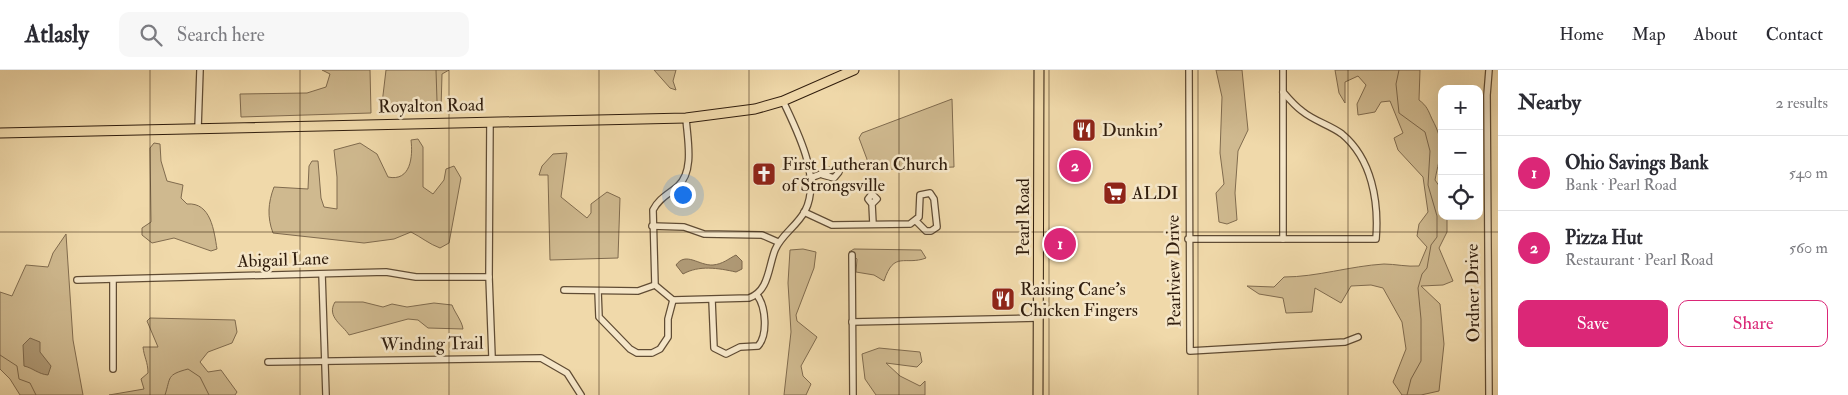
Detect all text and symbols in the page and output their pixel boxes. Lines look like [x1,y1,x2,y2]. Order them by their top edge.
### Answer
search box [119,12,469,57]
text: Atlasly [25,19,89,50]
icon: search [137,21,165,49]
text: Search here [177,23,265,47]
text: Home [1559,23,1604,46]
text: Map [1632,23,1666,46]
text: About [1694,23,1738,46]
text: Contact [1766,23,1823,46]
map controls [1438,85,1483,220]
button: + [1438,85,1483,130]
text: Nearby [1518,89,1581,116]
text: 2 results [1775,93,1828,113]
street label: Royalton Road [378,94,484,118]
restaurant icon: Dunkin' [1071,117,1097,143]
place label: Dunkin' [1102,119,1163,142]
button: − [1438,130,1483,175]
pin: 2 [1059,147,1091,185]
text: Ohio Savings Bank [1565,151,1709,175]
place label: First Lutheran Church of Strongsville [782,153,948,197]
church icon: First Lutheran Church of Strongsville [751,161,777,187]
text: 1 [1531,163,1537,183]
text: 540 m [1789,163,1828,183]
button: locate [1438,175,1483,220]
text: Bank · Pearl Road [1565,175,1677,195]
street label: Pearl Road [1012,178,1035,256]
supermarket icon: ALDI [1102,180,1128,206]
your location [670,182,696,208]
place label: ALDI [1131,182,1178,205]
street label: Pearlview Drive [1162,214,1186,327]
pin: 1 [1044,225,1076,263]
text: Pizza Hut [1565,226,1643,250]
text: 2 [1530,238,1538,258]
text: 560 m [1789,238,1828,258]
street label: Ordner Drive [1461,243,1485,343]
street label: Abigail Lane [236,247,330,273]
text: Restaurant · Pearl Road [1565,250,1713,270]
place label: Raising Cane's Chicken Fingers [1020,278,1138,322]
restaurant icon: Raising Cane's Chicken Fingers [990,286,1016,312]
button: Save [1518,300,1668,347]
button: Share [1678,300,1828,347]
street label: Winding Trail [379,332,484,356]

